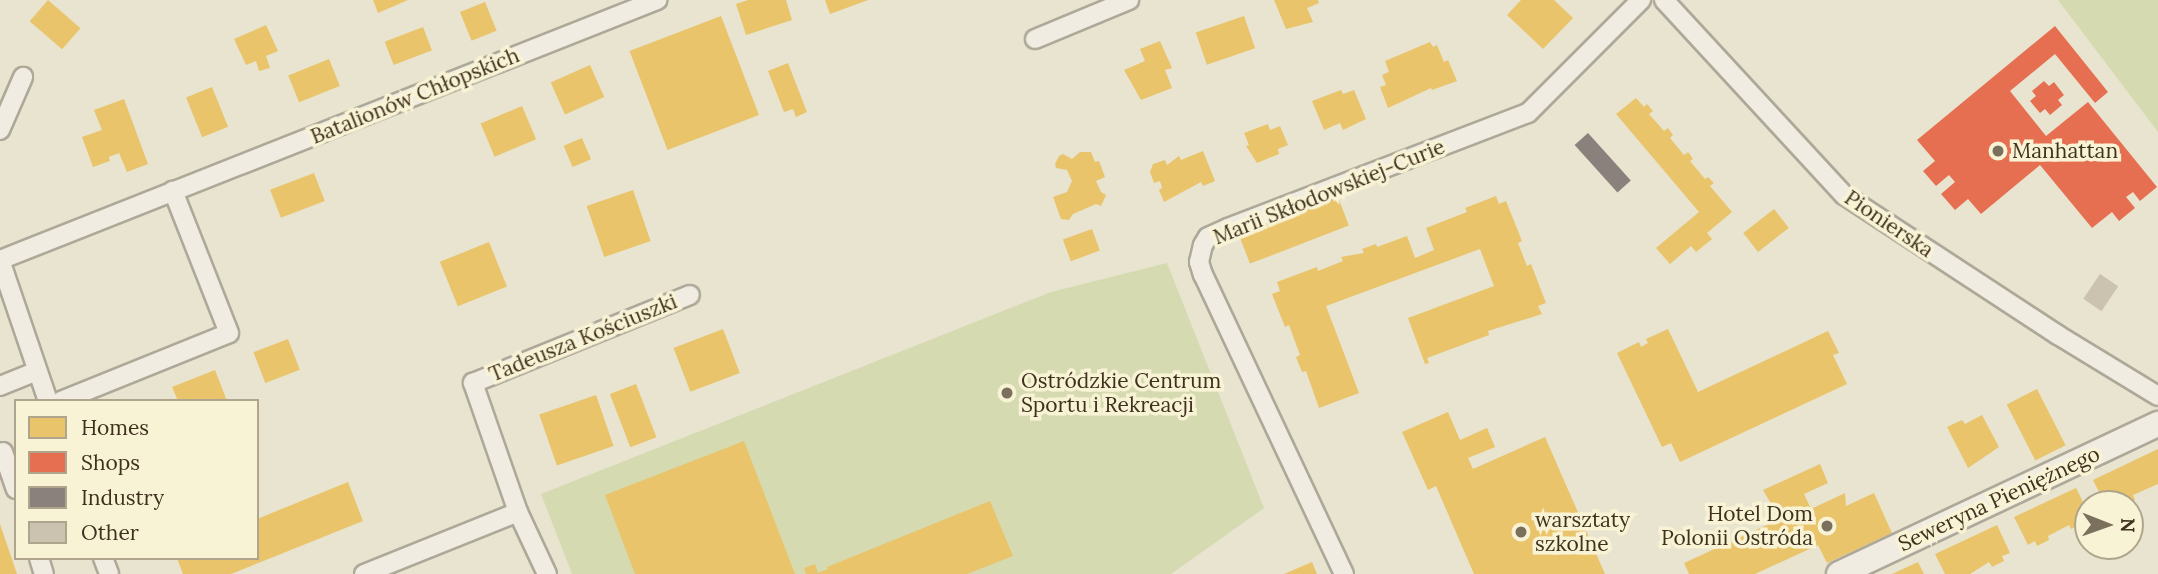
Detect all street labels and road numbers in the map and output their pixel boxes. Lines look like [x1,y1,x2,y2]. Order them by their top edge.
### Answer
street label: Batalionów Chłopskich [307,43,523,149]
street label: Marii Skłodowskiej-Curie [1210,134,1448,250]
street label: Pionierska [1840,185,1938,263]
street label: Tadeusza Kościuszki [485,289,681,387]
street label: Seweryna Pieniężnego [1894,441,2104,557]

